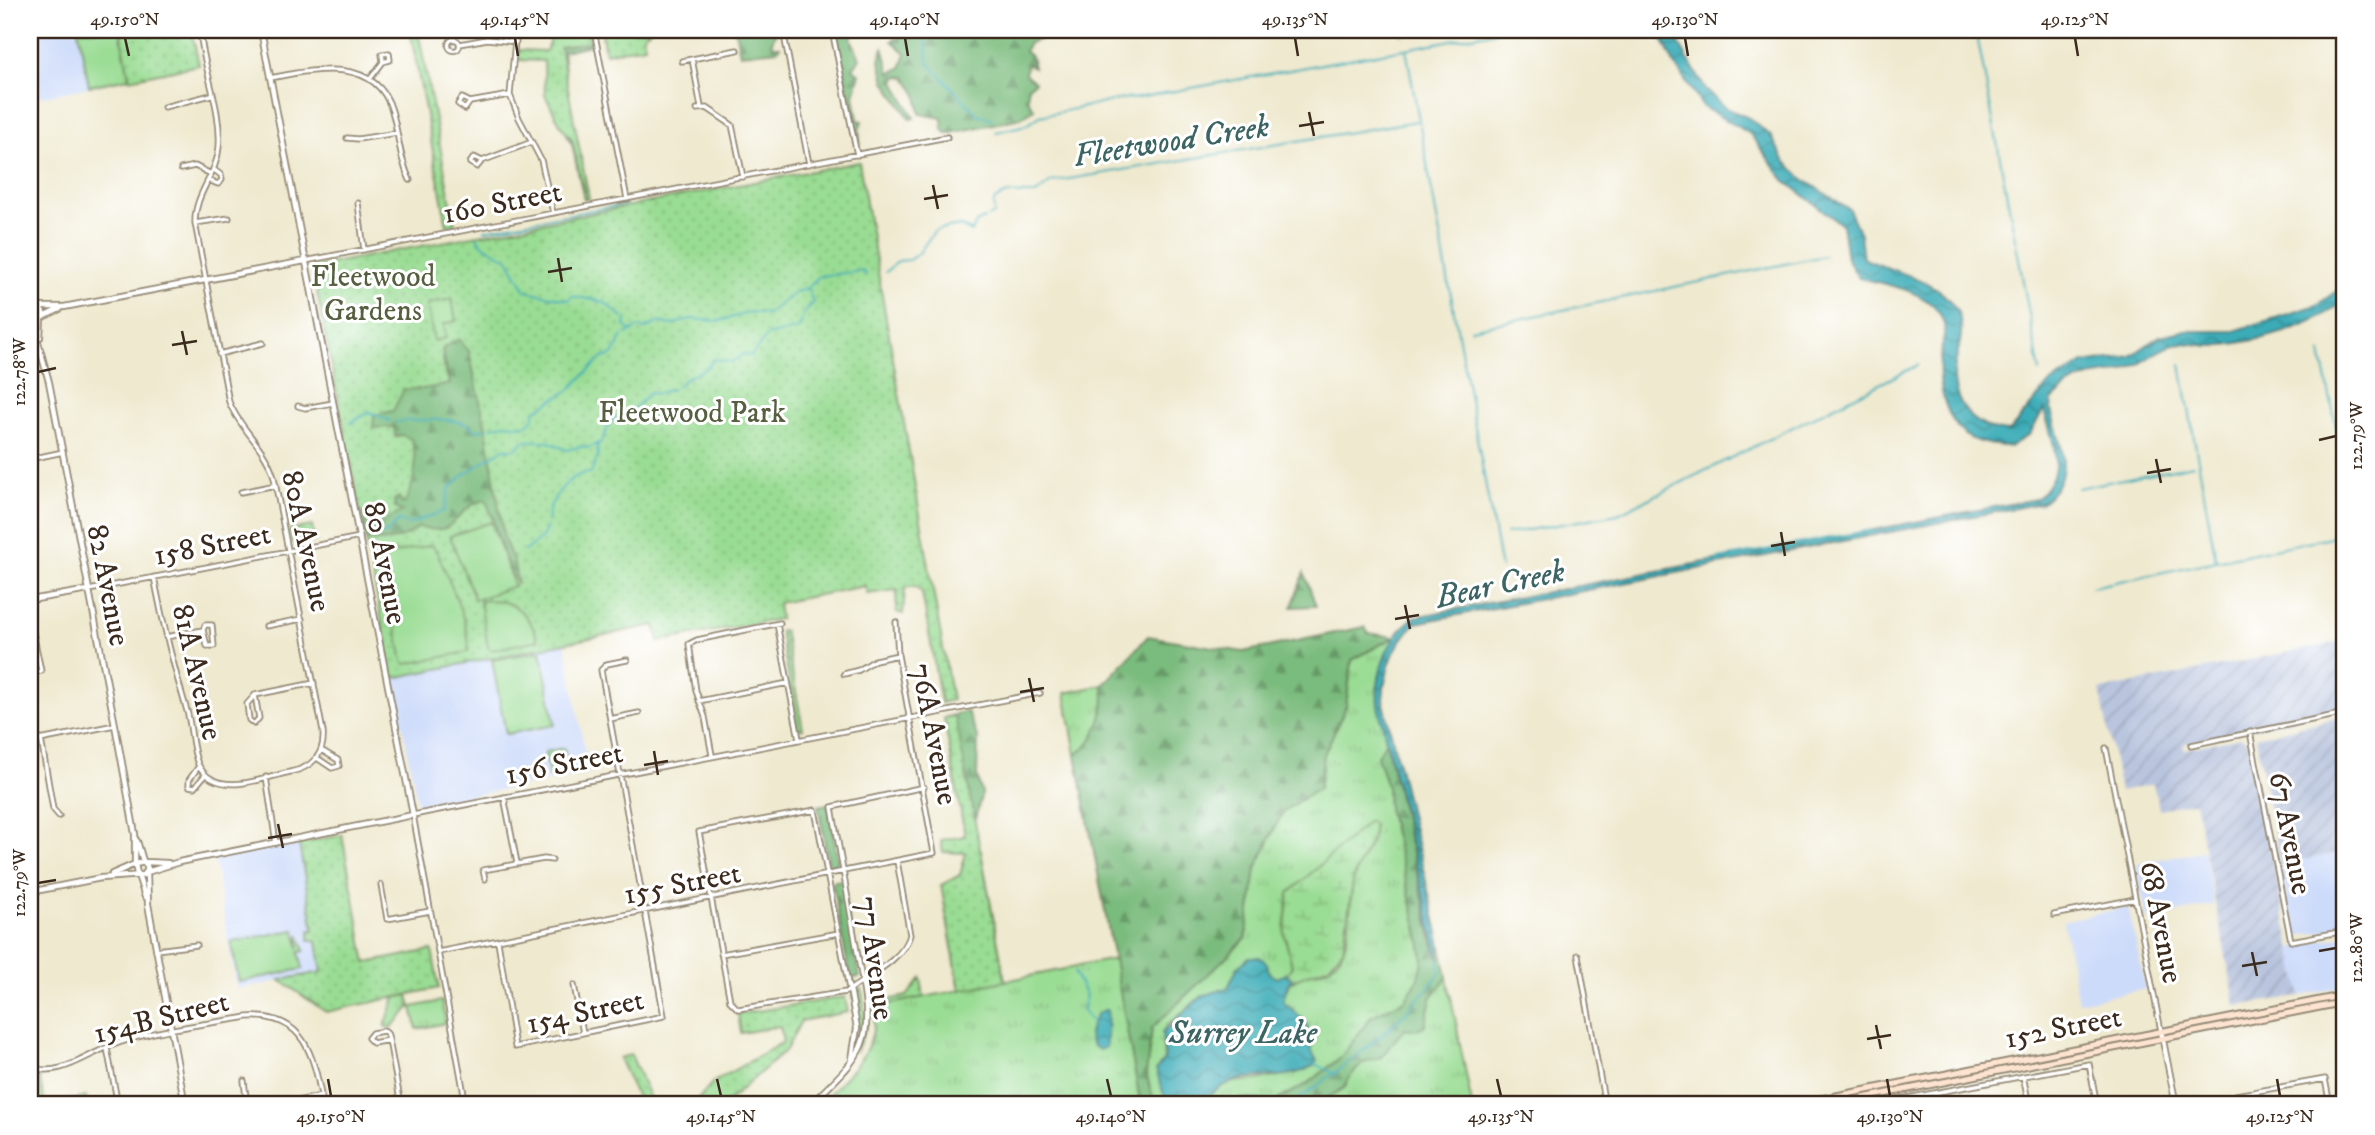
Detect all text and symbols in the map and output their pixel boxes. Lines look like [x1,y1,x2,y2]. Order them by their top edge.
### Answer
text: 49.150°N [90,9,160,31]
text: 49.145°N [480,9,550,31]
text: 49.140°N [870,9,941,31]
text: 49.135°N [1262,9,1328,31]
text: 49.130°N [1651,9,1719,31]
text: 49.125°N [2041,9,2109,31]
water label: Fleetwood Creek [1070,107,1273,177]
street label: 160 Street [440,174,565,233]
park label: Fleetwood Gardens [310,259,436,330]
text: 122.78°W [9,337,31,406]
park label: Fleetwood Park [598,395,786,432]
text: 122.79°W [2346,401,2368,470]
street label: 80A Avenue [273,467,339,615]
street label: 80 Avenue [355,499,415,628]
street label: 158 Street [151,516,274,575]
street label: 82 Avenue [78,522,137,649]
water label: Bear Creek [1431,552,1569,618]
street label: 81A Avenue [163,601,230,744]
street label: 76A Avenue [902,660,965,808]
street label: 156 Street [502,735,626,794]
street label: 67 Avenue [2260,769,2320,898]
text: 122.79°W [9,848,31,917]
street label: 155 Street [621,855,744,914]
street label: 68 Avenue [2131,858,2190,986]
street label: 77 Avenue [848,894,902,1022]
text: 122.80°W [2346,913,2368,983]
street label: 154 Street [523,982,647,1043]
street label: 154B Street [90,984,233,1053]
street label: 152 Street [2002,999,2125,1058]
water label: Surrey Lake [1168,1014,1318,1054]
text: 49.150°N [296,1106,366,1128]
text: 49.145°N [686,1106,756,1128]
text: 49.140°N [1076,1106,1147,1128]
text: 49.135°N [1468,1106,1534,1128]
text: 49.130°N [1856,1106,1924,1128]
text: 49.125°N [2246,1106,2314,1128]

